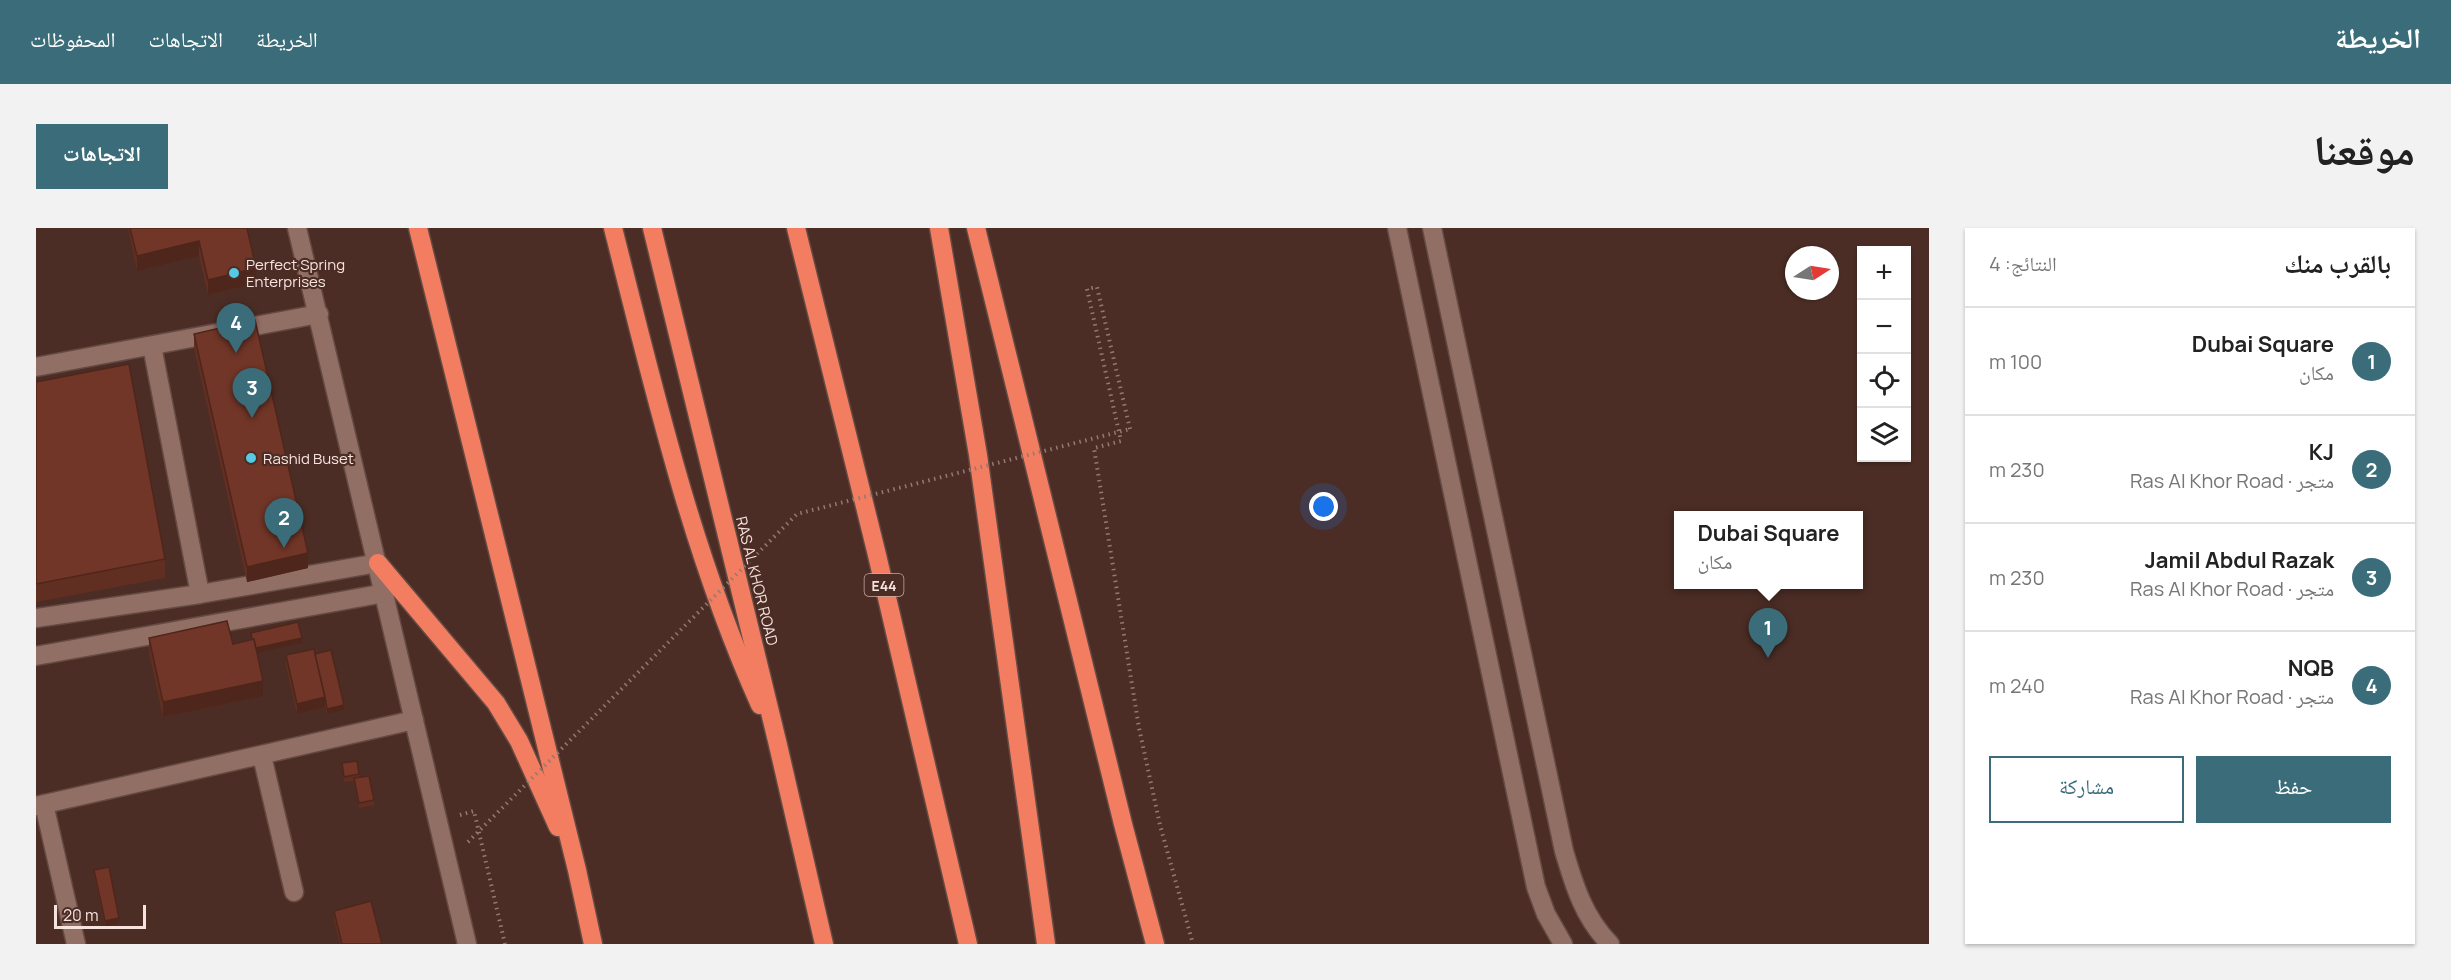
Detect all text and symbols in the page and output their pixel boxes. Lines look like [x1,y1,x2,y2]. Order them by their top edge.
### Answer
text: الخريطة [2335,18,2421,56]
text: المحفوظات [30,25,115,53]
text: الاتجاهات [148,25,223,53]
text: الخريطة [256,25,318,53]
text: موقعنا [2314,120,2415,178]
button: الاتجاهات [36,124,168,189]
text: بالقرب منك [2284,245,2391,281]
north arrow [1785,246,1839,300]
map controls [1857,246,1911,462]
button: + [1857,246,1911,300]
text: النتائج: 4 [1989,250,2057,277]
place label: Perfect Spring Enterprises [246,254,345,292]
marker: Perfect Spring Enterprises [227,266,241,280]
button: − [1857,300,1911,354]
pin: 4 [216,304,256,353]
text: Dubai Square [2192,329,2334,359]
text: 100 m [1989,348,2042,375]
text: 1 [2367,348,2376,375]
button: locate [1857,354,1911,408]
text: مكان [2299,359,2334,386]
pin: 3 [232,368,272,418]
button: layers [1857,408,1911,462]
text: KJ [2309,437,2334,467]
place label: Rashid Buset [263,448,354,469]
marker: Rashid Buset [244,451,258,465]
text: 230 m [1989,456,2045,483]
text: 2 [2366,456,2377,483]
text: متجر · Ras Al Khor Road [2130,467,2334,494]
your location [1309,492,1338,521]
pin: 2 [264,498,304,548]
popup [1674,511,1863,589]
street label: RAS AL KHOR ROAD [731,514,783,648]
text: Dubai Square [1697,518,1840,548]
text: Jamil Abdul Razak [2145,545,2334,575]
text: مكان [1697,548,1732,575]
text: 230 m [1989,564,2045,591]
text: 3 [2366,564,2377,591]
road number: E44 [864,574,904,596]
text: متجر · Ras Al Khor Road [2130,575,2334,602]
pin: 1 [1748,608,1788,658]
text: NQB [2288,653,2334,683]
text: 240 m [1989,672,2045,699]
text: 4 [2365,672,2378,699]
text: متجر · Ras Al Khor Road [2130,683,2334,710]
button: مشاركة [1989,756,2184,823]
button: حفظ [2196,756,2391,823]
scale bar [54,902,146,930]
text: 20 m [63,904,99,926]

